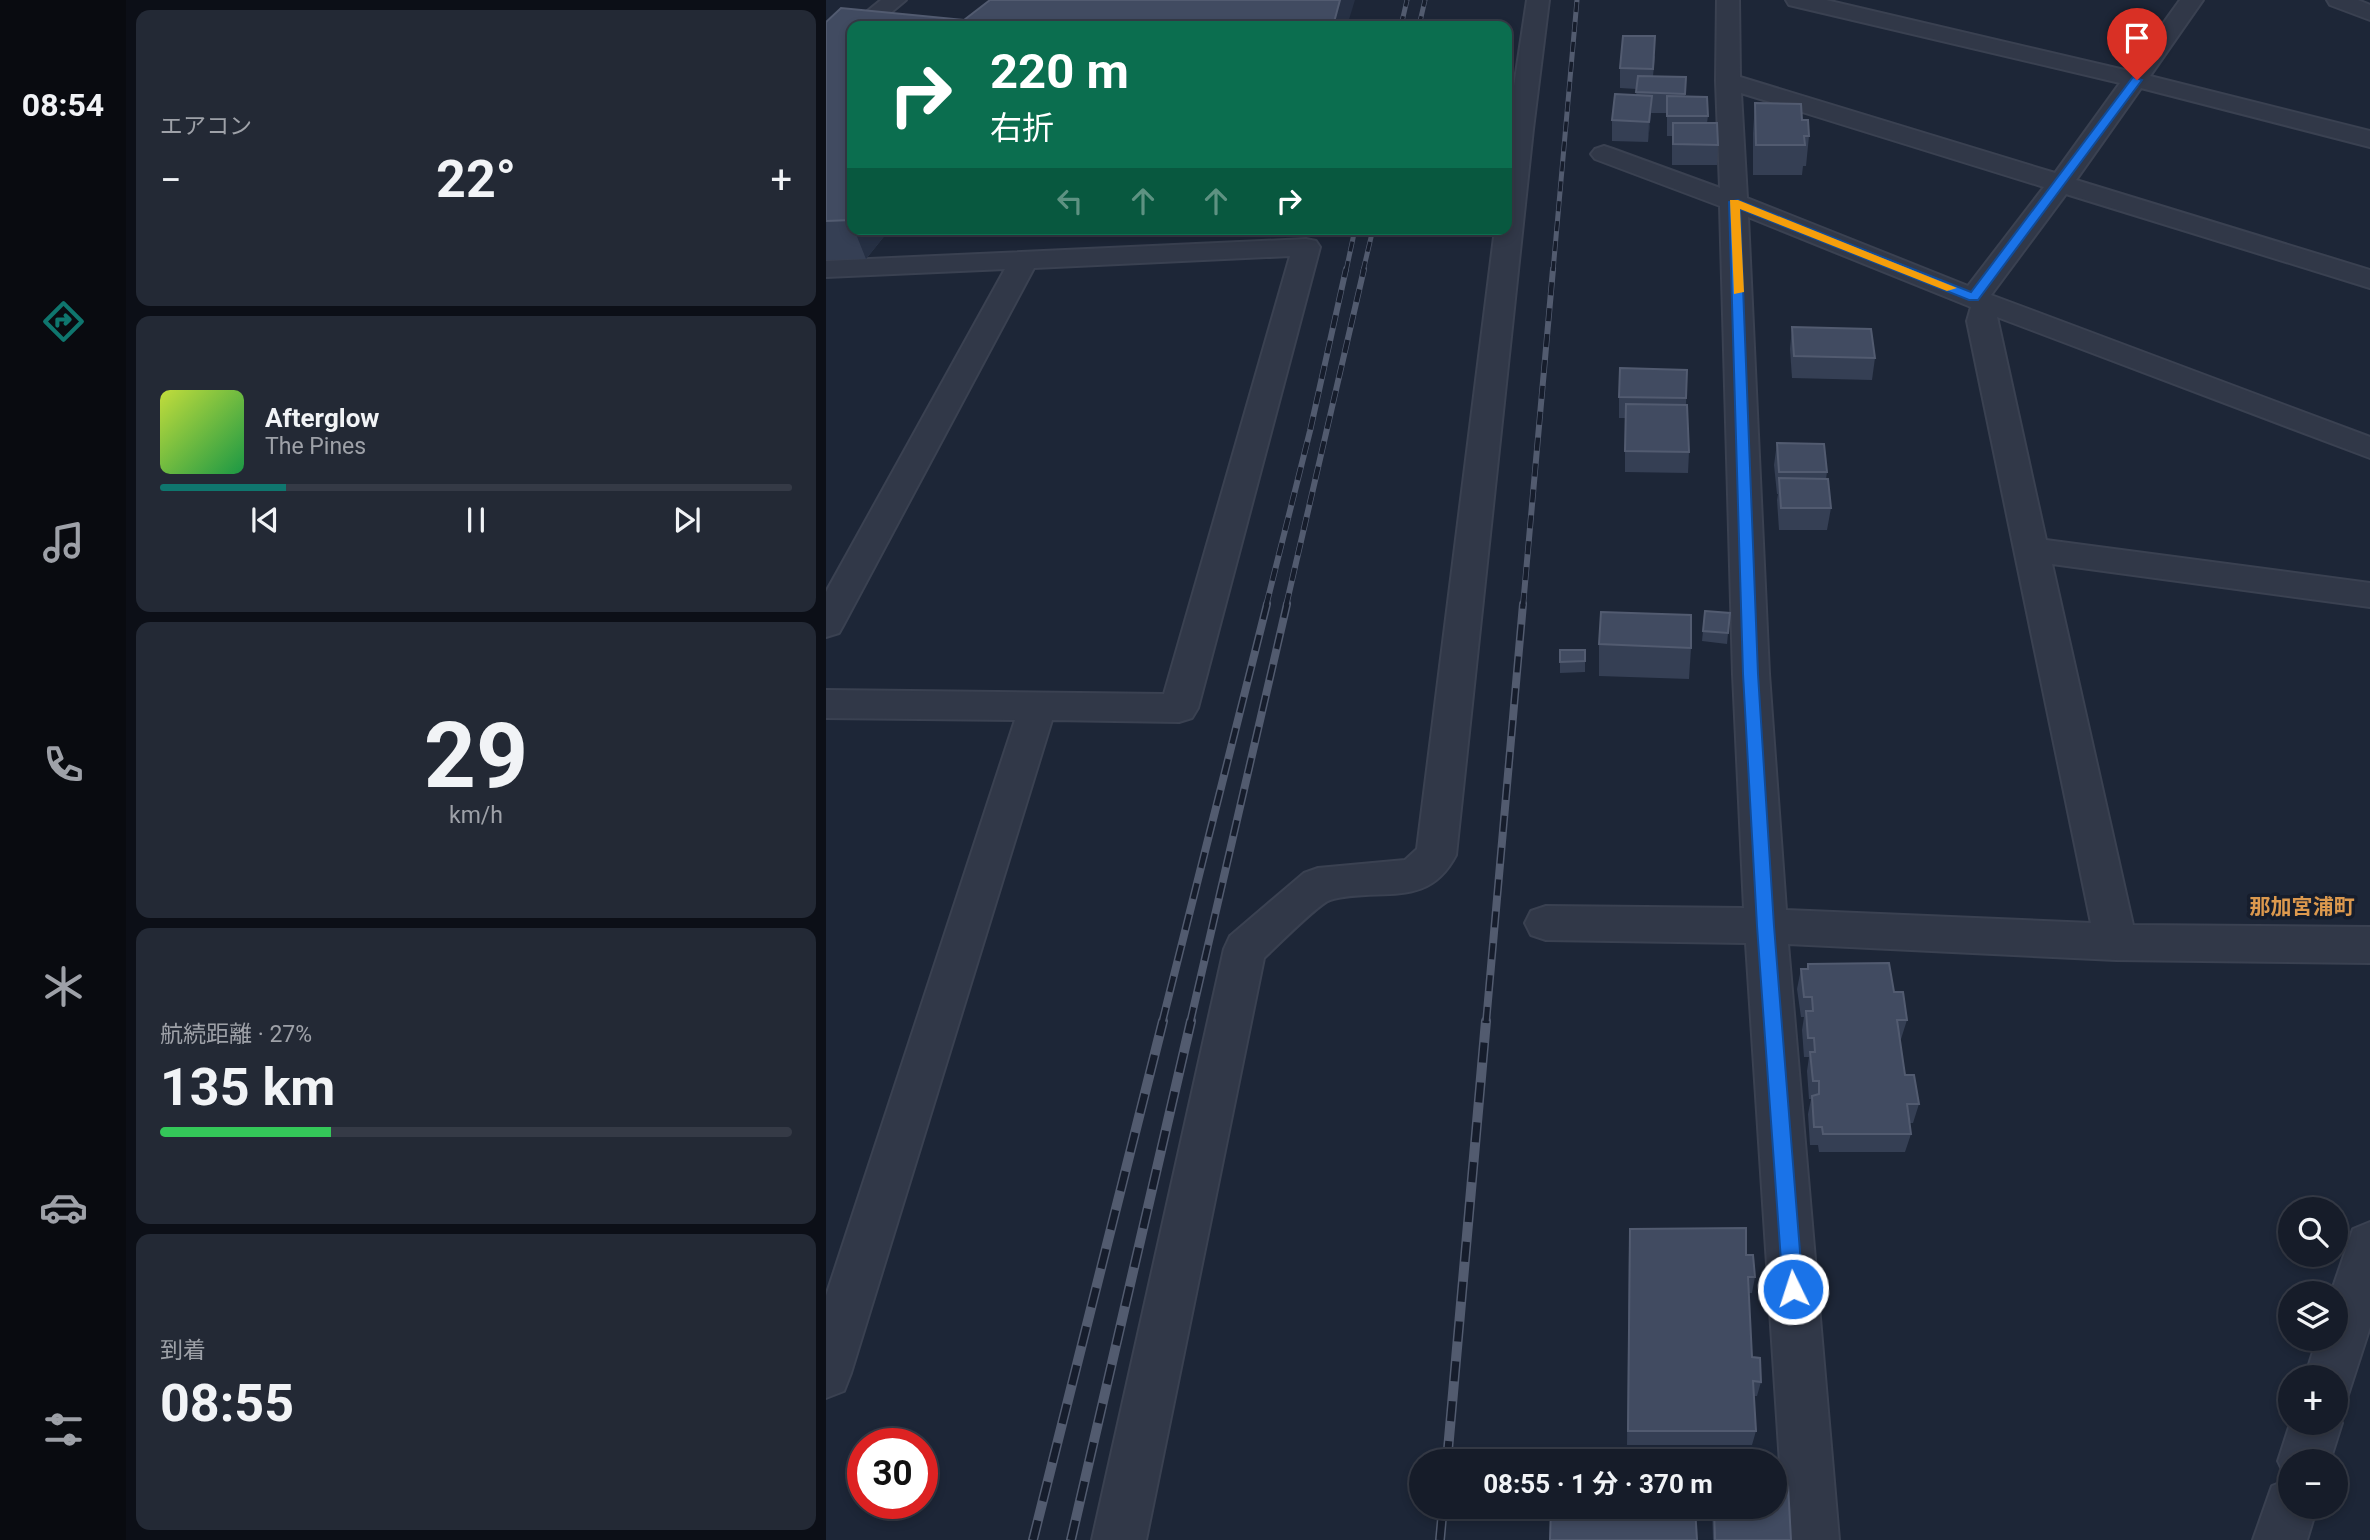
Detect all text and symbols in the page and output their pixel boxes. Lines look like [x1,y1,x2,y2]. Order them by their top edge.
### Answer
pin [2107,8,2167,80]
icon: arrive [2118,19,2156,57]
text: 220 m [990,43,1129,100]
icon: right [875,49,966,140]
text: 08:54 [22,86,104,124]
text: 右折 [990,109,1054,147]
text: エアコン [160,113,252,140]
text: 22° [436,149,516,210]
text: − [160,158,182,202]
text: + [770,158,792,202]
icon: left [1051,182,1089,220]
icon: ahead [1124,182,1162,220]
icon: ahead [1197,182,1235,220]
icon: right [1270,182,1308,220]
icon: directions [39,297,88,346]
text: Afterglow [265,403,379,433]
text: The Pines [265,433,366,460]
icon: previous [246,501,284,539]
icon: pause [457,501,495,539]
icon: next [668,501,706,539]
icon: music [39,518,88,567]
text: 29 [424,703,528,809]
icon: phone [39,740,88,789]
text: km/h [449,802,503,829]
district label: 那加宮浦町 [2250,895,2355,919]
icon: climate [39,962,88,1011]
text: 航続距離 · 27% [160,1021,312,1048]
text: 135 km [160,1057,335,1118]
icon: car [39,1183,88,1232]
map controls [2278,1197,2348,1519]
button: search [2278,1197,2348,1267]
position arrow [1756,1252,1830,1326]
button: layers [2278,1281,2348,1351]
text: 到着 [160,1337,206,1364]
button: + [2278,1365,2348,1435]
text: 08:55 [160,1373,294,1434]
icon: filters [39,1405,88,1454]
speed limit sign: 30 [847,1428,938,1519]
button: − [2278,1449,2348,1519]
text: 08:55 · 1 分 · 370 m [1483,1469,1713,1499]

